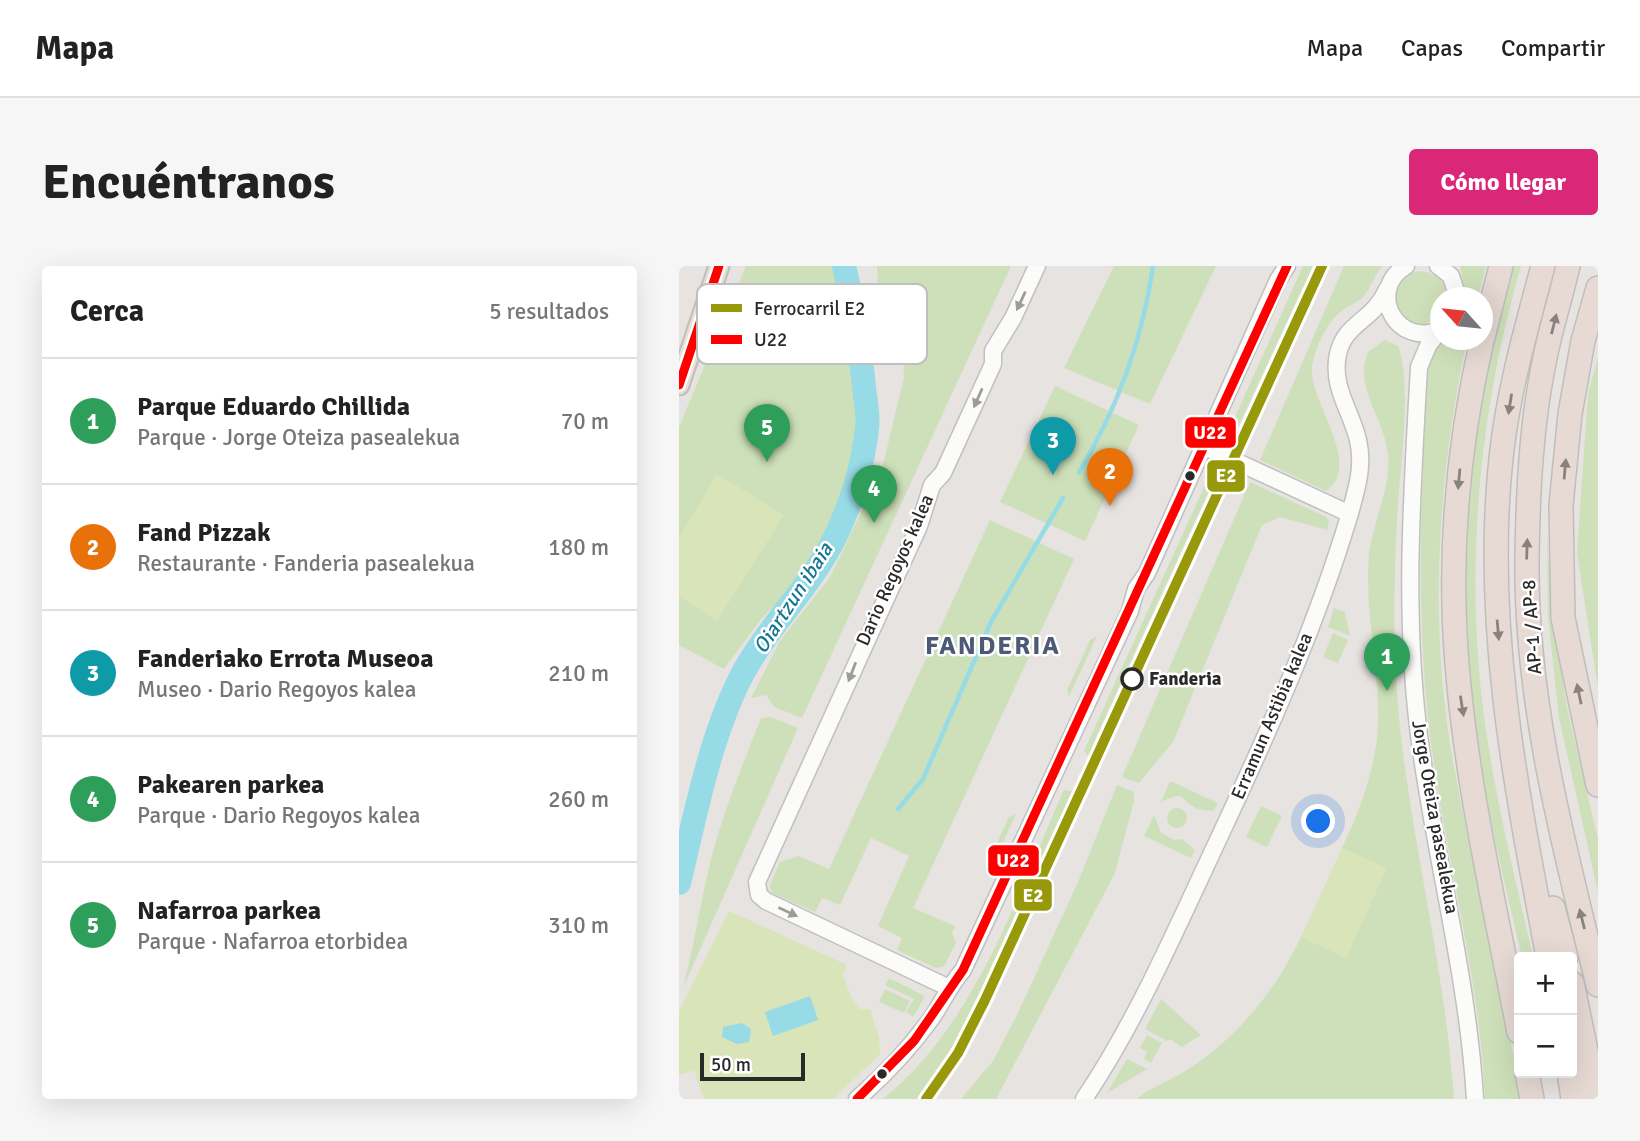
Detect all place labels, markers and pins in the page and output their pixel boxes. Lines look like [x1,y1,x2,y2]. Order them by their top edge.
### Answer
pin: 5 [744,404,790,462]
pin: 3 [1030,417,1076,475]
pin: 2 [1087,448,1133,506]
pin: 4 [851,465,897,523]
unlabelled marker [1183,469,1197,483]
pin: 1 [1364,633,1410,691]
place label: Fanderia [1149,667,1222,691]
marker: Fanderia [1121,668,1143,690]
unlabelled marker [875,1067,889,1081]

